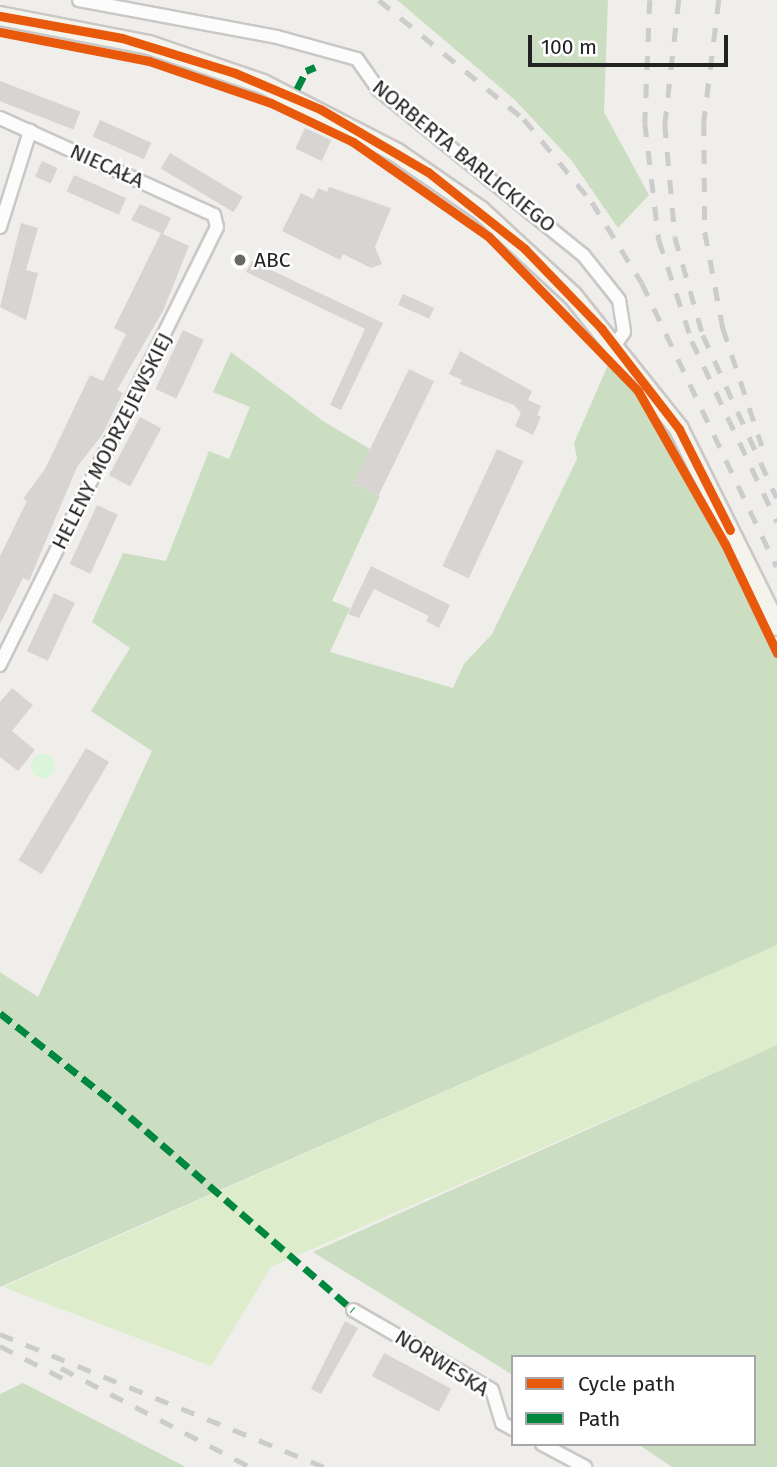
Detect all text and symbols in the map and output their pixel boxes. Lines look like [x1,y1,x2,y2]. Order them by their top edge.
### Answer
scale bar [532,21,732,65]
text: 100 m [541,34,597,60]
street label: NORBERTA BARLICKIEGO [367,74,561,238]
street label: NIECAŁA [66,139,148,193]
place label: ABC [254,247,291,273]
marker: ABC [232,252,248,268]
street label: HELENY MODRZEJEWSKIEJ [46,328,178,554]
street label: NORWESKA [390,1324,494,1402]
legend [511,1355,756,1446]
text: Cycle path [578,1371,676,1397]
text: Path [578,1406,620,1432]

